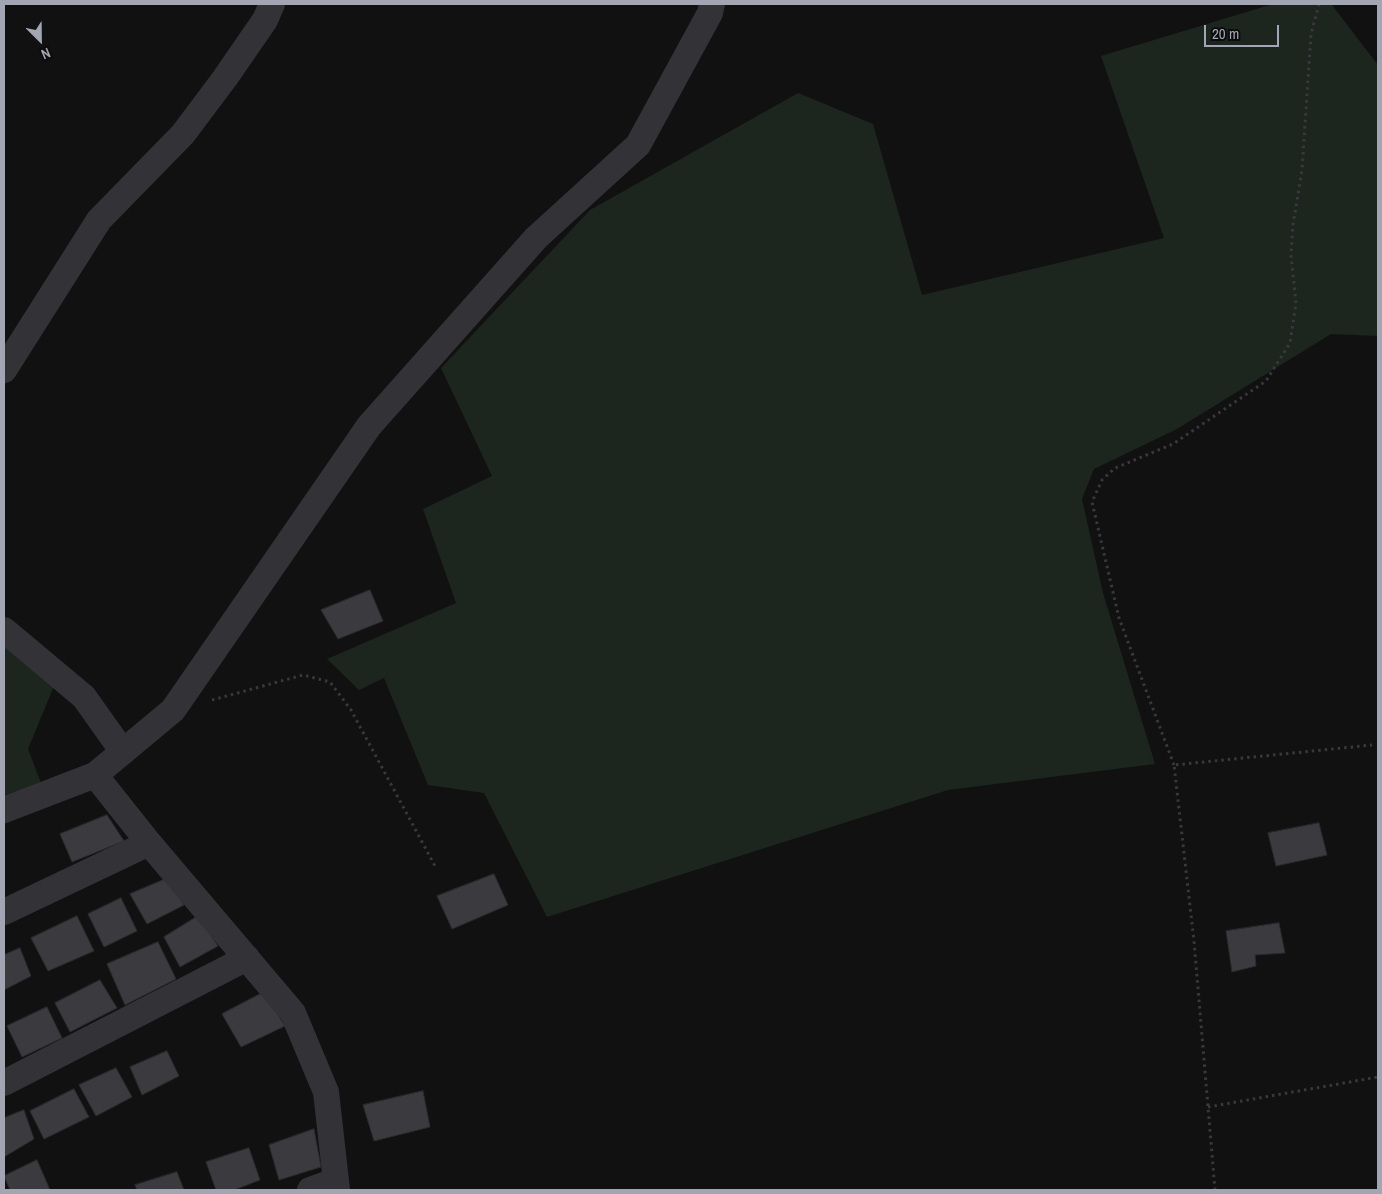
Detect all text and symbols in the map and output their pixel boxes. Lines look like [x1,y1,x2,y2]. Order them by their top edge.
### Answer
north arrow [15,15,65,65]
scale bar [1207,15,1282,47]
text: 20 m [1212,23,1239,44]
text: N [39,44,53,64]

